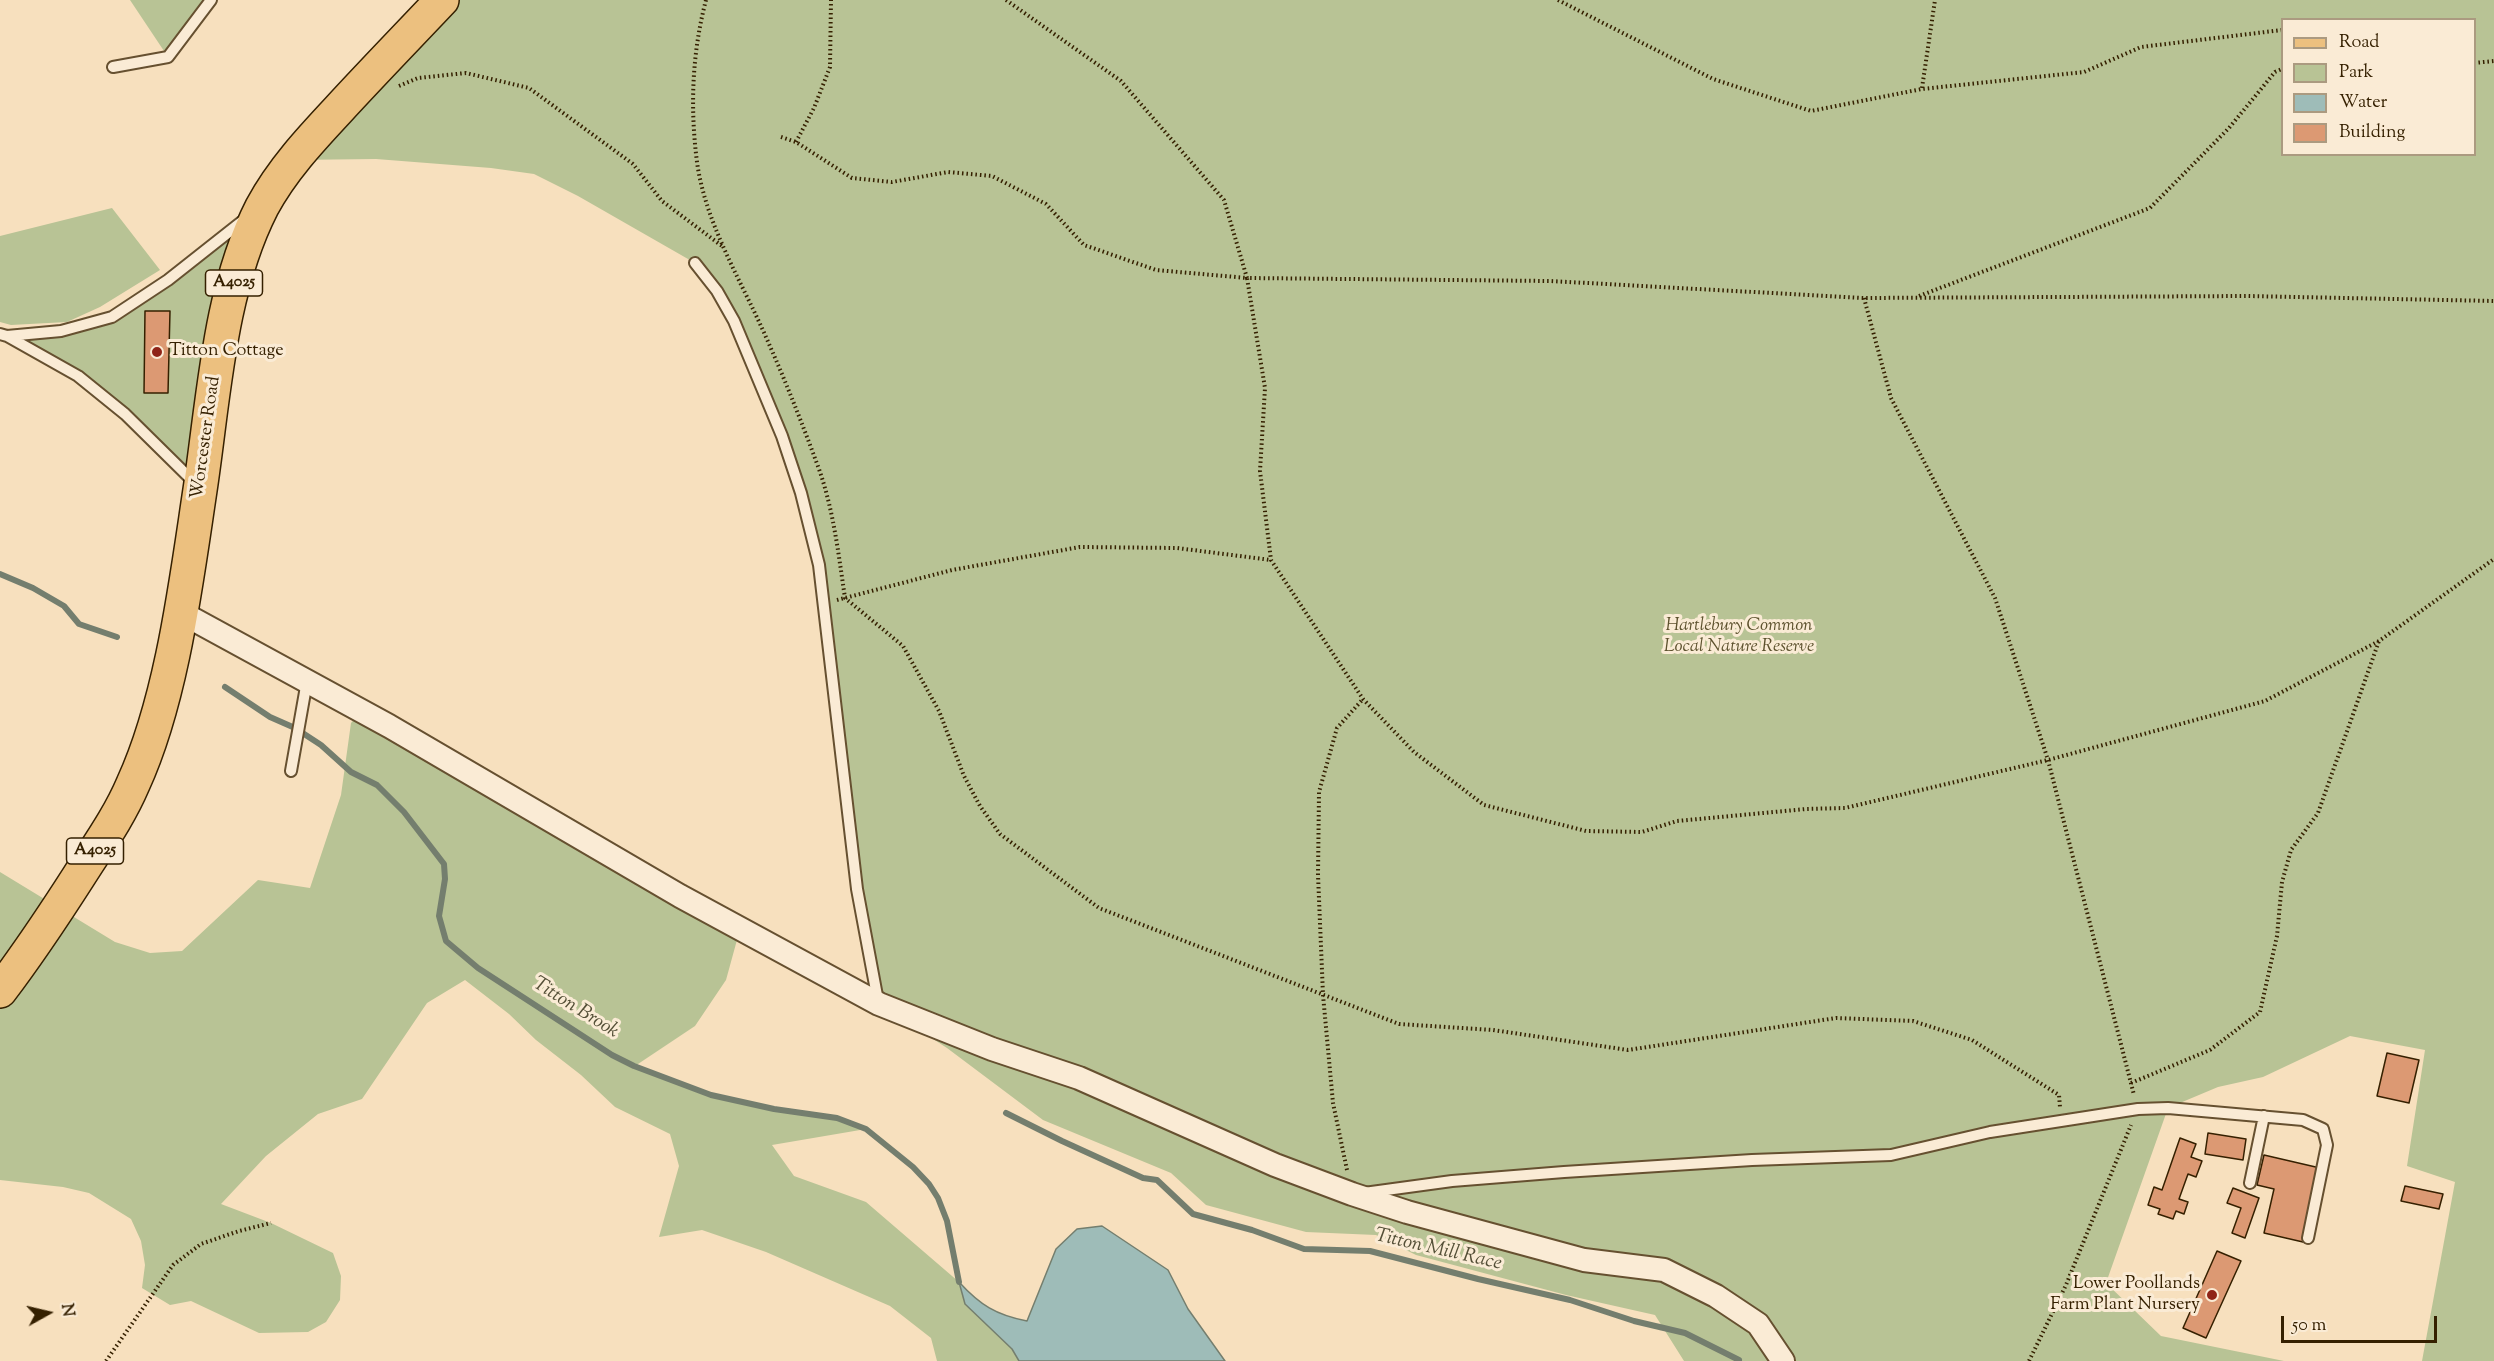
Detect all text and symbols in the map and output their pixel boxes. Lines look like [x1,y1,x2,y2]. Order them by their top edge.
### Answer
legend [2281,18,2476,156]
text: Road [2339,30,2379,56]
text: Park [2339,60,2373,86]
text: Water [2339,90,2387,116]
text: Building [2339,120,2405,146]
road number: A4025 [206,270,262,296]
place label: Titton Cottage [169,341,284,363]
marker: Titton Cottage [150,345,164,359]
street label: Worcester Road [188,375,226,501]
park label: Hartlebury Common Local Nature Reserve [1664,616,1814,658]
road number: A4025 [66,838,124,864]
water label: Titton Brook [527,973,623,1045]
water label: Titton Mill Race [1372,1225,1504,1277]
place label: Lower Poollands Farm Plant Nursery [2050,1274,2200,1316]
north arrow [18,1283,78,1343]
marker: Lower Poollands Farm Plant Nursery [2205,1288,2219,1302]
text: N [54,1302,79,1318]
scale bar [2284,1304,2440,1342]
text: 50 m [2292,1313,2326,1339]

